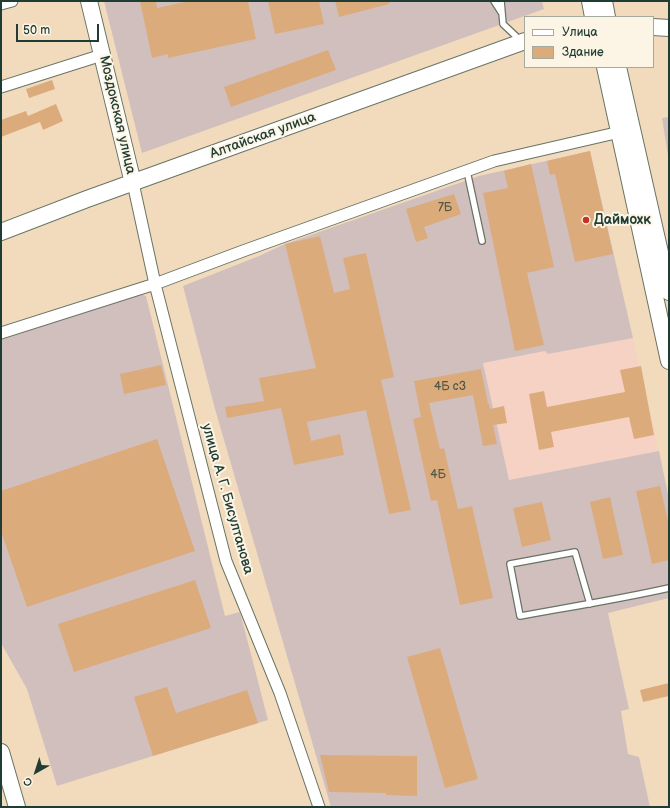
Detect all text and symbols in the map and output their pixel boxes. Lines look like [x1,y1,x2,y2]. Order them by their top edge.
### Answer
scale bar [18,16,101,42]
legend [524,16,654,68]
text: 50 m [23,23,50,38]
text: Улица [562,25,598,40]
text: Здание [562,45,604,60]
street label: Моздокская улица [95,54,139,176]
street label: Алтайская улица [208,109,318,163]
house number: 7Б [438,201,452,215]
place label: Даймохк [594,212,651,228]
marker: Даймохк [581,215,591,225]
house number: 4Б с3 [434,380,466,394]
street label: улица А. Г. Бисултанова [197,422,257,576]
house number: 4Б [430,468,446,482]
north arrow [16,752,56,792]
text: С [21,774,35,789]

